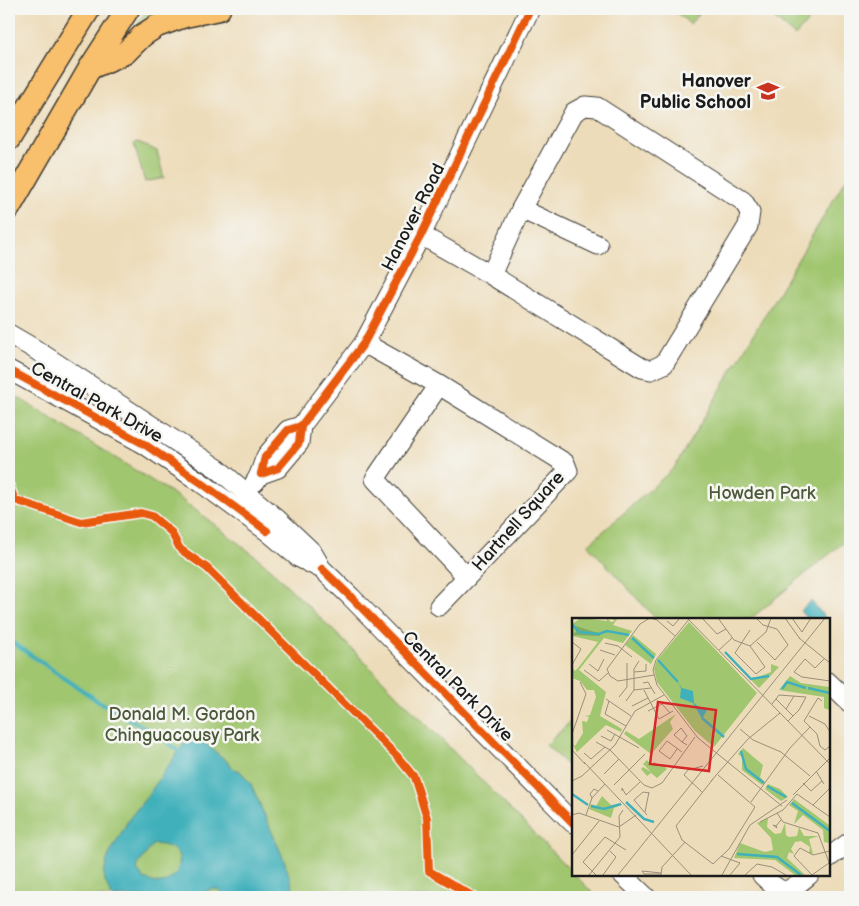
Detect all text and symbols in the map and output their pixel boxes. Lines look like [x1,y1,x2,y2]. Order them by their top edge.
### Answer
place label: Hanover Public School [640,71,752,113]
school or university icon: Hanover Public School [755,78,781,104]
street label: Hanover Road [377,160,450,274]
street label: Central Park Drive [27,357,167,448]
street label: Hartnell Square [468,467,569,576]
park label: Howden Park [708,483,816,504]
inset map [572,618,829,876]
street label: Central Park Drive [398,627,517,746]
park label: Donald M. Gordon Chinguacousy Park [105,704,259,746]

